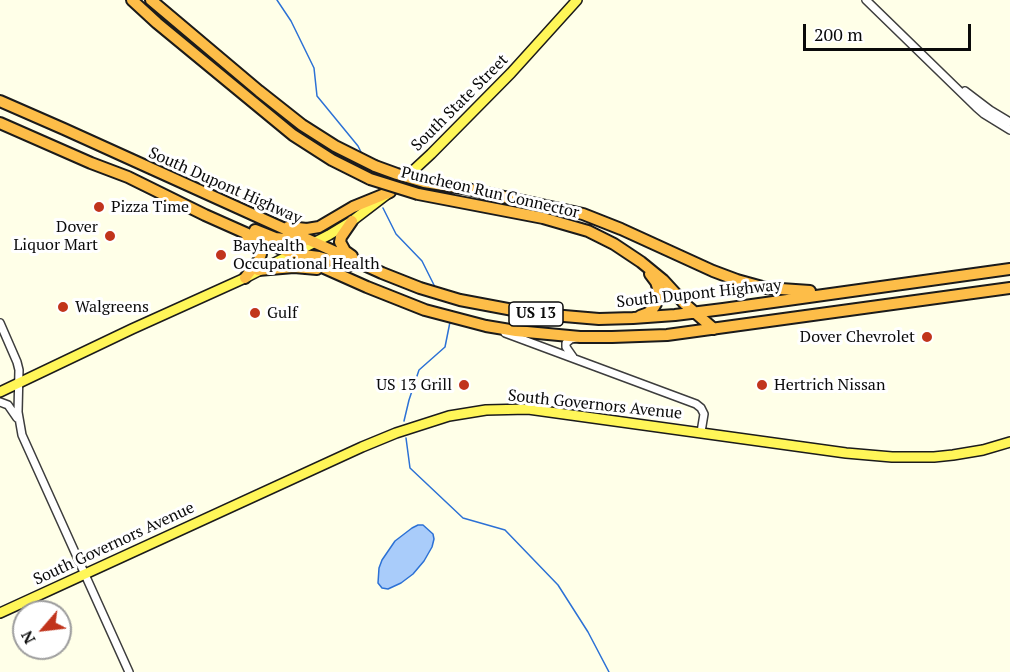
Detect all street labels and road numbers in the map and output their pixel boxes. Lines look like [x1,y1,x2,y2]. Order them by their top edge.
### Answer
street label: South State Street [408,51,512,155]
street label: South Dupont Highway [145,144,305,228]
street label: Puncheon Run Connector [399,163,581,223]
street label: South Dupont Highway [616,276,782,312]
road number: US 13 [509,302,563,326]
street label: South Governors Avenue [507,386,683,424]
street label: South Governors Avenue [31,498,197,590]

